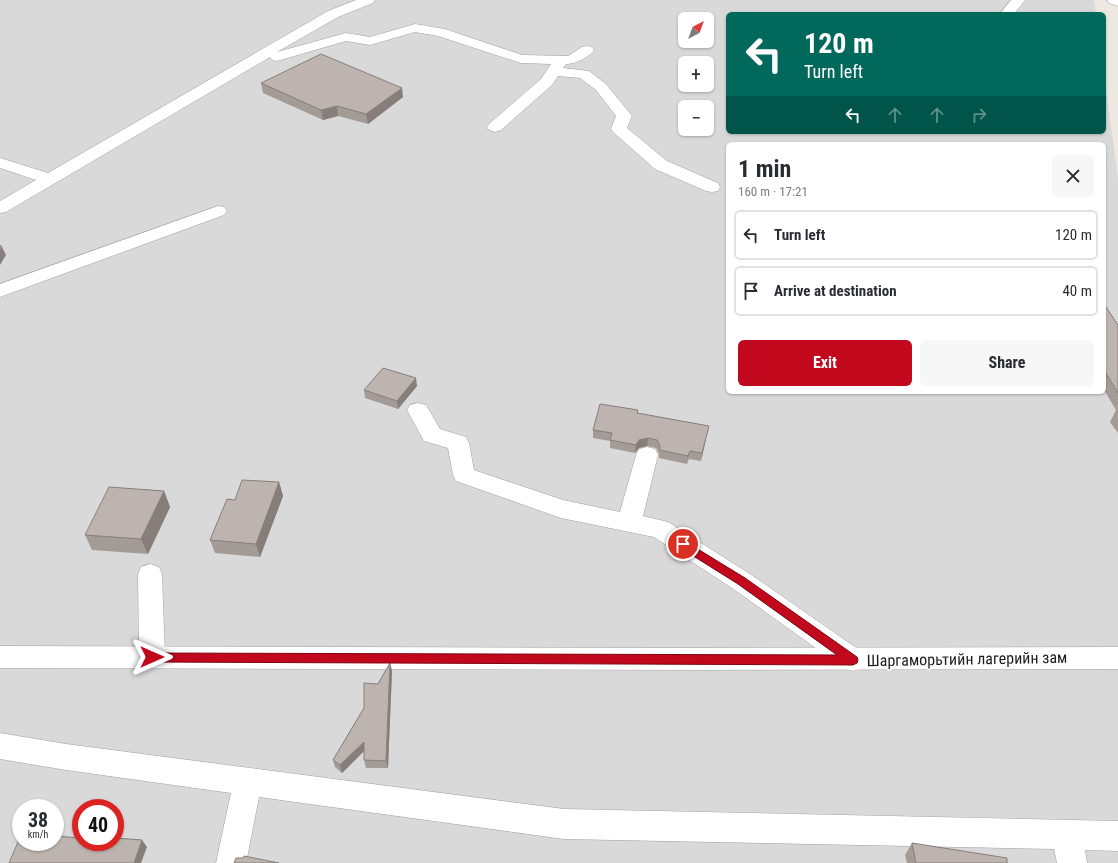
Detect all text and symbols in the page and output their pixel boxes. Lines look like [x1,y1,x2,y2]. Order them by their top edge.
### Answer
north arrow [678,12,714,48]
map controls [678,12,714,136]
text: 120 m [804,27,874,60]
icon: left [738,28,790,80]
button: + [678,56,714,92]
text: Turn left [804,61,863,82]
button: − [678,100,714,136]
icon: left [842,104,864,126]
icon: ahead [884,104,906,126]
icon: ahead [926,104,948,126]
icon: right [968,104,990,126]
text: 1 min [738,155,791,183]
button: close [1052,155,1094,197]
text: 160 m · 17:21 [738,184,808,199]
icon: left [740,224,762,246]
text: Turn left [774,226,825,244]
text: 120 m [1055,226,1092,244]
icon: arrive [740,280,762,302]
text: Arrive at destination [774,282,897,300]
text: 40 m [1062,282,1092,300]
button: Exit [738,340,912,386]
button: Share [920,340,1094,386]
pin [666,527,700,561]
icon: arrive [672,533,694,555]
position arrow [131,636,173,678]
street label: Шаргаморьтийн лагерийн зам [866,648,1068,670]
speed limit sign: 40 [72,799,124,851]
text: 38 [28,808,48,832]
text: km/h [28,829,48,840]

